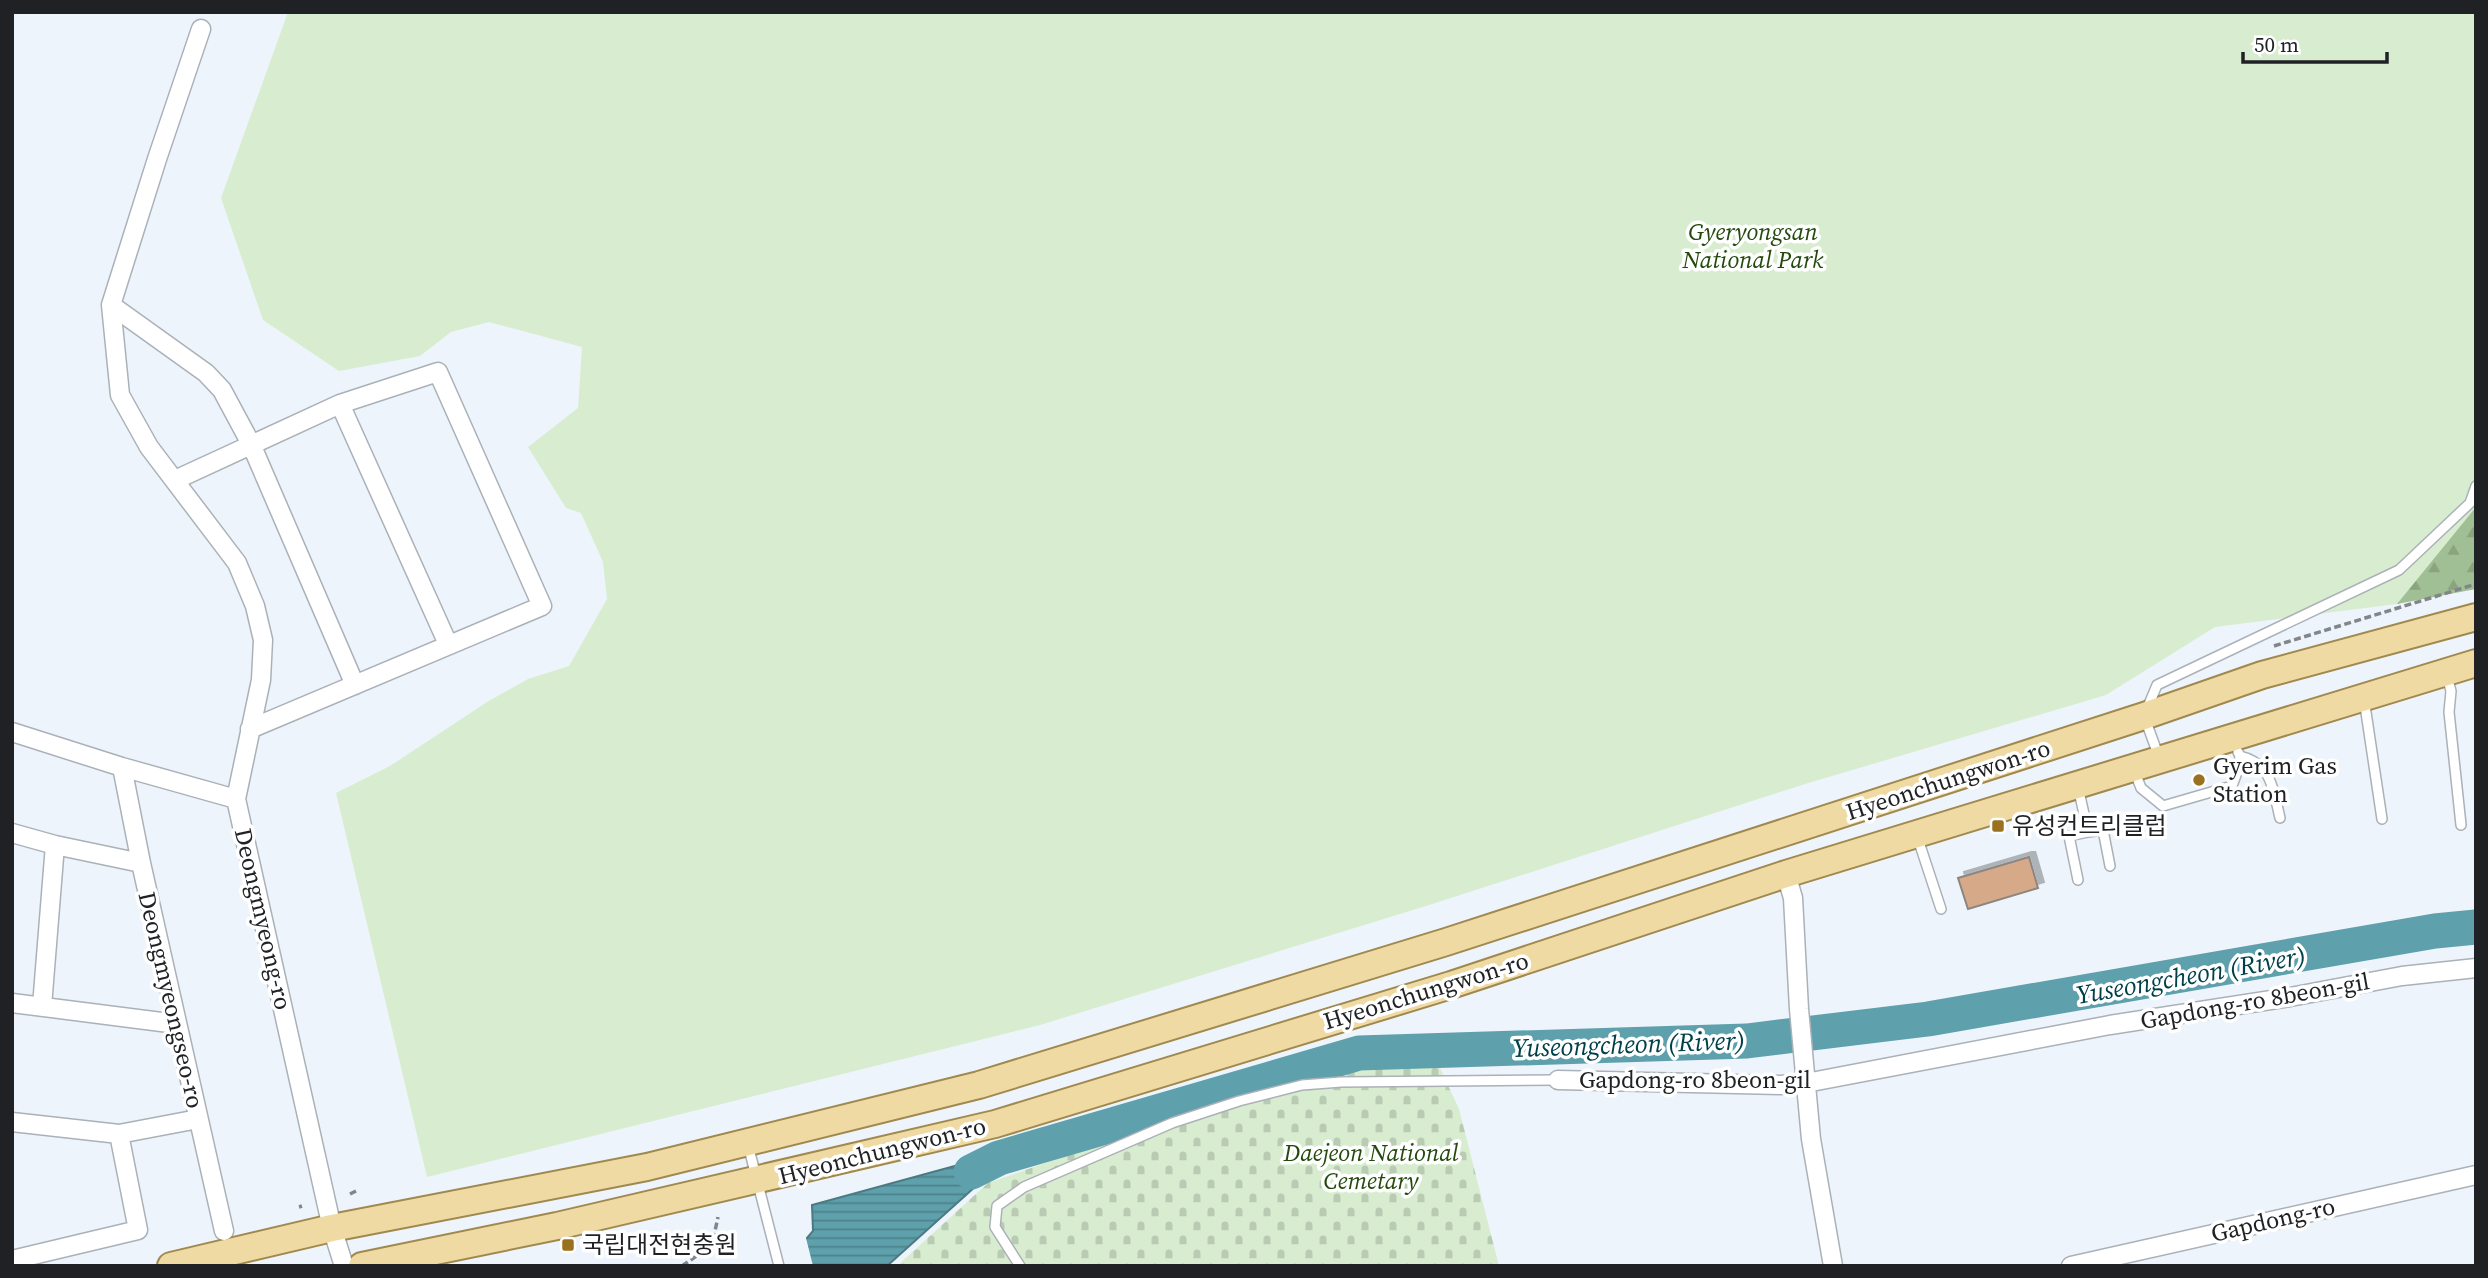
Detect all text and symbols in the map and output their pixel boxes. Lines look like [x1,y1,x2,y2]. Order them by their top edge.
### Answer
scale bar [2243,21,2386,65]
text: 50 m [2254,30,2299,59]
park label: Gyeryongsan National Park [1682,215,1824,276]
street label: Hyeonchungwon-ro [1841,731,2054,828]
place label: Gyerim Gas Station [2213,749,2337,810]
marker: Gyerim Gas Station [2191,772,2207,788]
place label: 유성컨트리클럽 [2012,809,2167,842]
marker: 유성컨트리클럽 [1990,818,2006,834]
street label: Deongmyeong-ro [227,825,300,1013]
street label: Deongmyeongseo-ro [131,888,212,1111]
water label: Yuseongcheon (River) [2073,937,2309,1013]
street label: Hyeonchungwon-ro [1319,944,1533,1037]
street label: Gapdong-ro 8beon-gil [2138,964,2372,1037]
water label: Yuseongcheon (River) [1512,1022,1746,1066]
street label: Gapdong-ro 8beon-gil [1579,1063,1811,1096]
street label: Hyeonchungwon-ro [775,1109,989,1192]
park label: Daejeon National Cemetary [1282,1136,1459,1197]
street label: Gapdong-ro [2208,1189,2338,1250]
place label: 국립대전현충원 [582,1228,737,1261]
marker: 국립대전현충원 [560,1237,576,1253]

